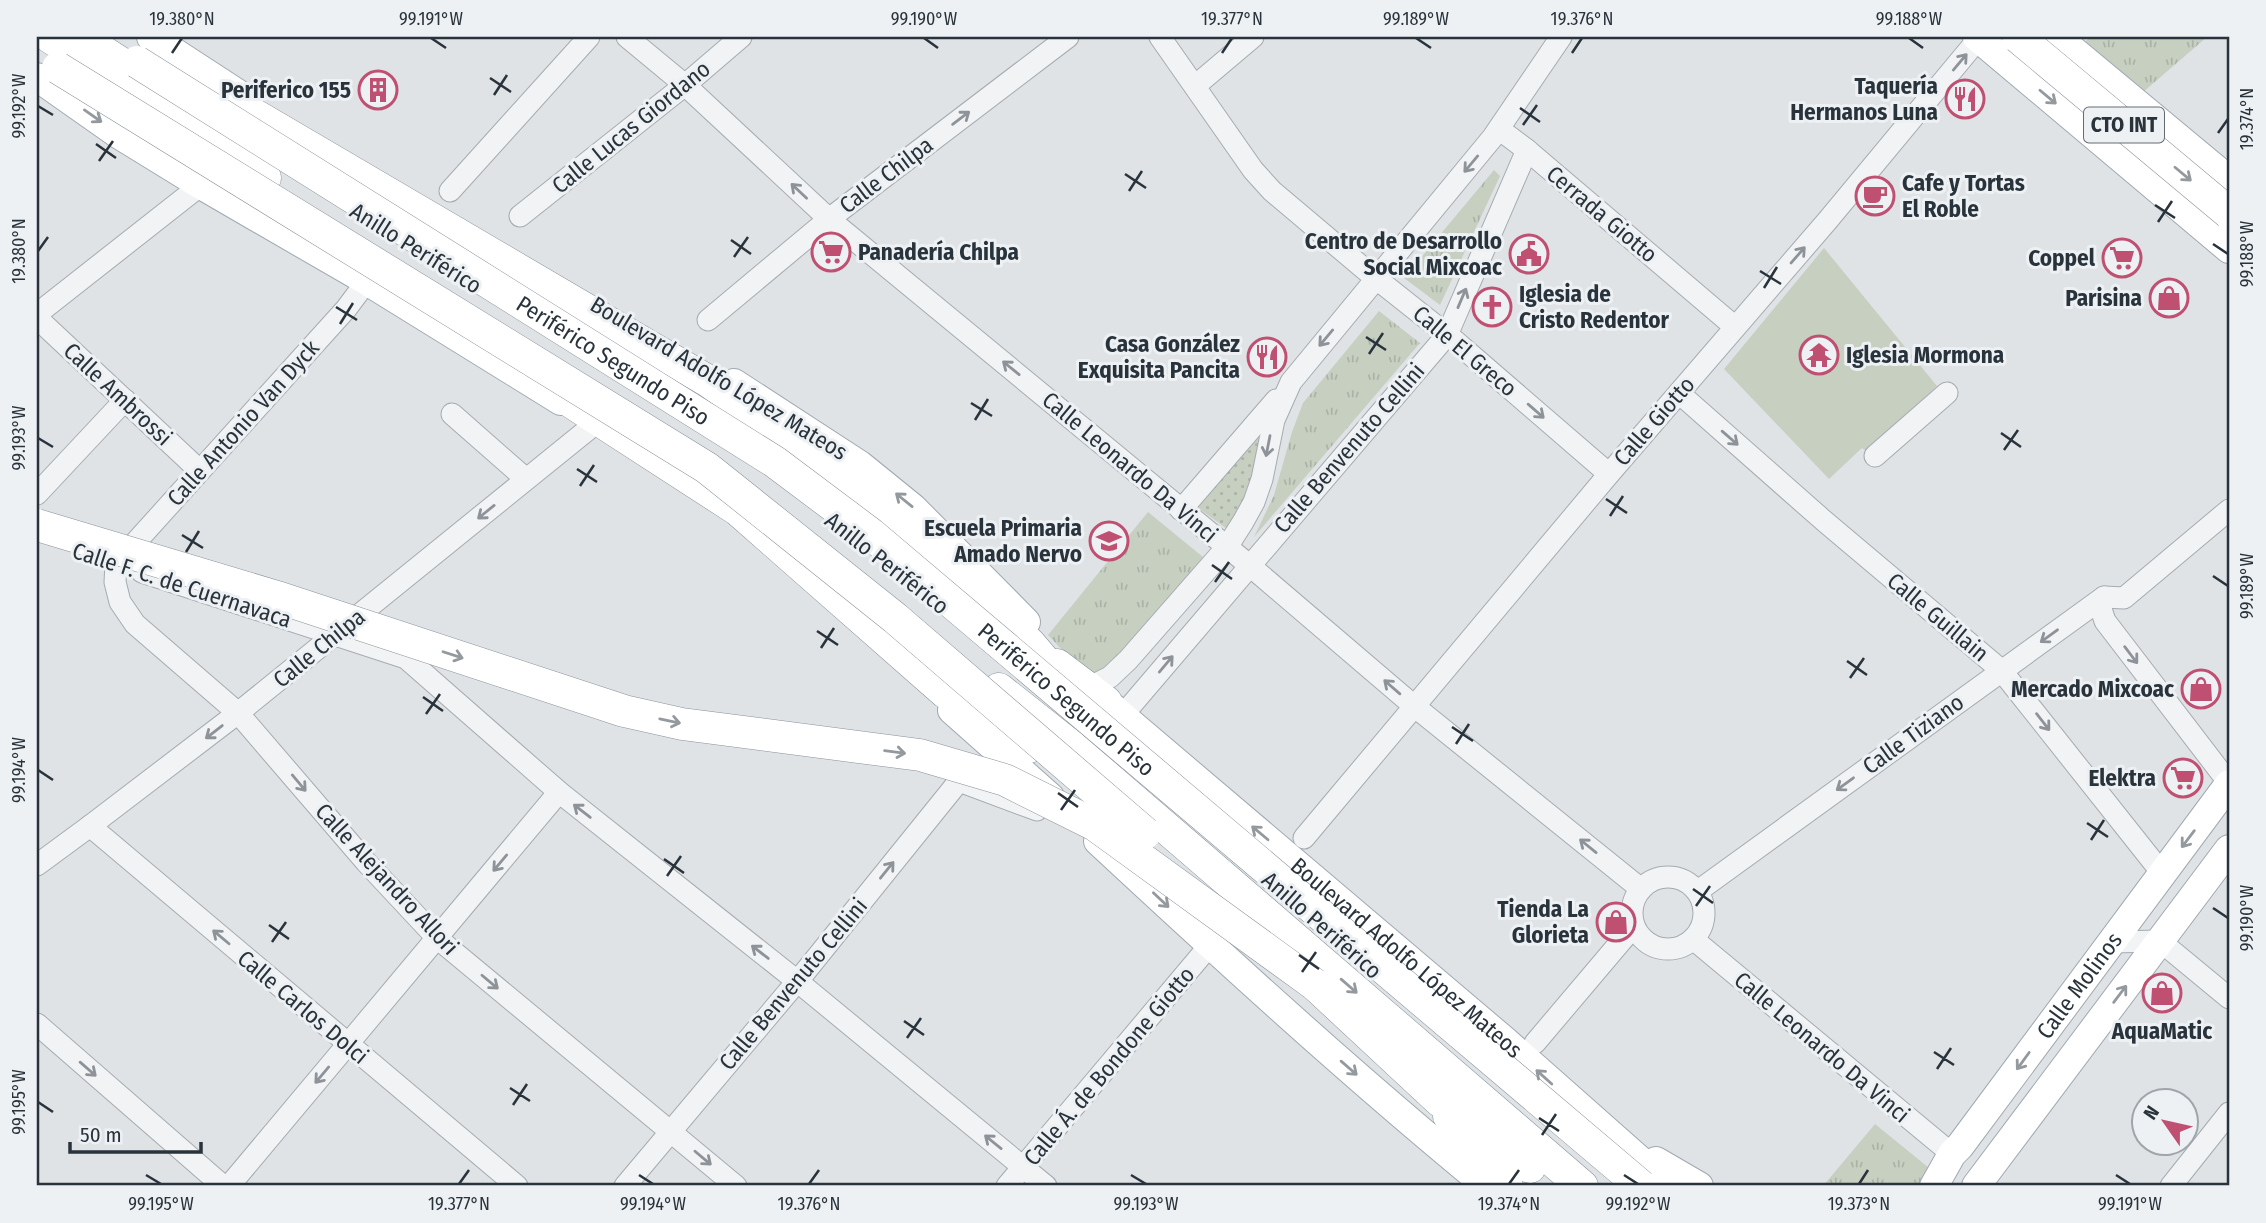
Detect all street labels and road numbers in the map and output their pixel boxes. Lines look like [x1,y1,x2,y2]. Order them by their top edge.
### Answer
street label: Calle Lucas Giordano [546,55,716,199]
road number: CTO INT [2084,108,2164,142]
street label: Calle Chilpa [834,131,938,219]
street label: Cerrada Giotto [1541,160,1663,268]
street label: Anillo Periférico [345,196,487,300]
street label: Periférico Segundo Piso [511,290,715,432]
street label: Boulevard Adolfo López Mateos [585,290,853,466]
street label: Calle El Greco [1407,300,1523,402]
street label: Calle Antonio Van Dyck [161,334,325,512]
street label: Calle Ambrossi [58,337,178,451]
street label: Calle Benvenuto Cellini [1268,357,1430,539]
street label: Calle Giotto [1608,371,1700,471]
street label: Calle Leonardo Da Vinci [1037,386,1223,548]
street label: Anillo Periférico [819,506,955,620]
street label: Calle F. C. de Cuernavaca [69,536,295,634]
street label: Calle Guillain [1882,567,1994,667]
street label: Calle Chilpa [267,602,371,694]
street label: Periférico Segundo Piso [972,617,1160,782]
street label: Calle Tiziano [1857,688,1969,780]
street label: Calle Alejandro Allori [310,797,464,961]
street label: Boulevard Adolfo López Mateos [1285,851,1528,1064]
street label: Anillo Periférico [1256,865,1388,985]
street label: Calle Benvenuto Cellini [713,892,873,1076]
street label: Calle Molinos [2031,927,2128,1044]
street label: Calle Carlos Dolci [232,944,374,1070]
street label: Calle Á. de Bondone Giotto [1017,960,1200,1171]
street label: Calle Leonardo Da Vinci [1729,966,1915,1128]

